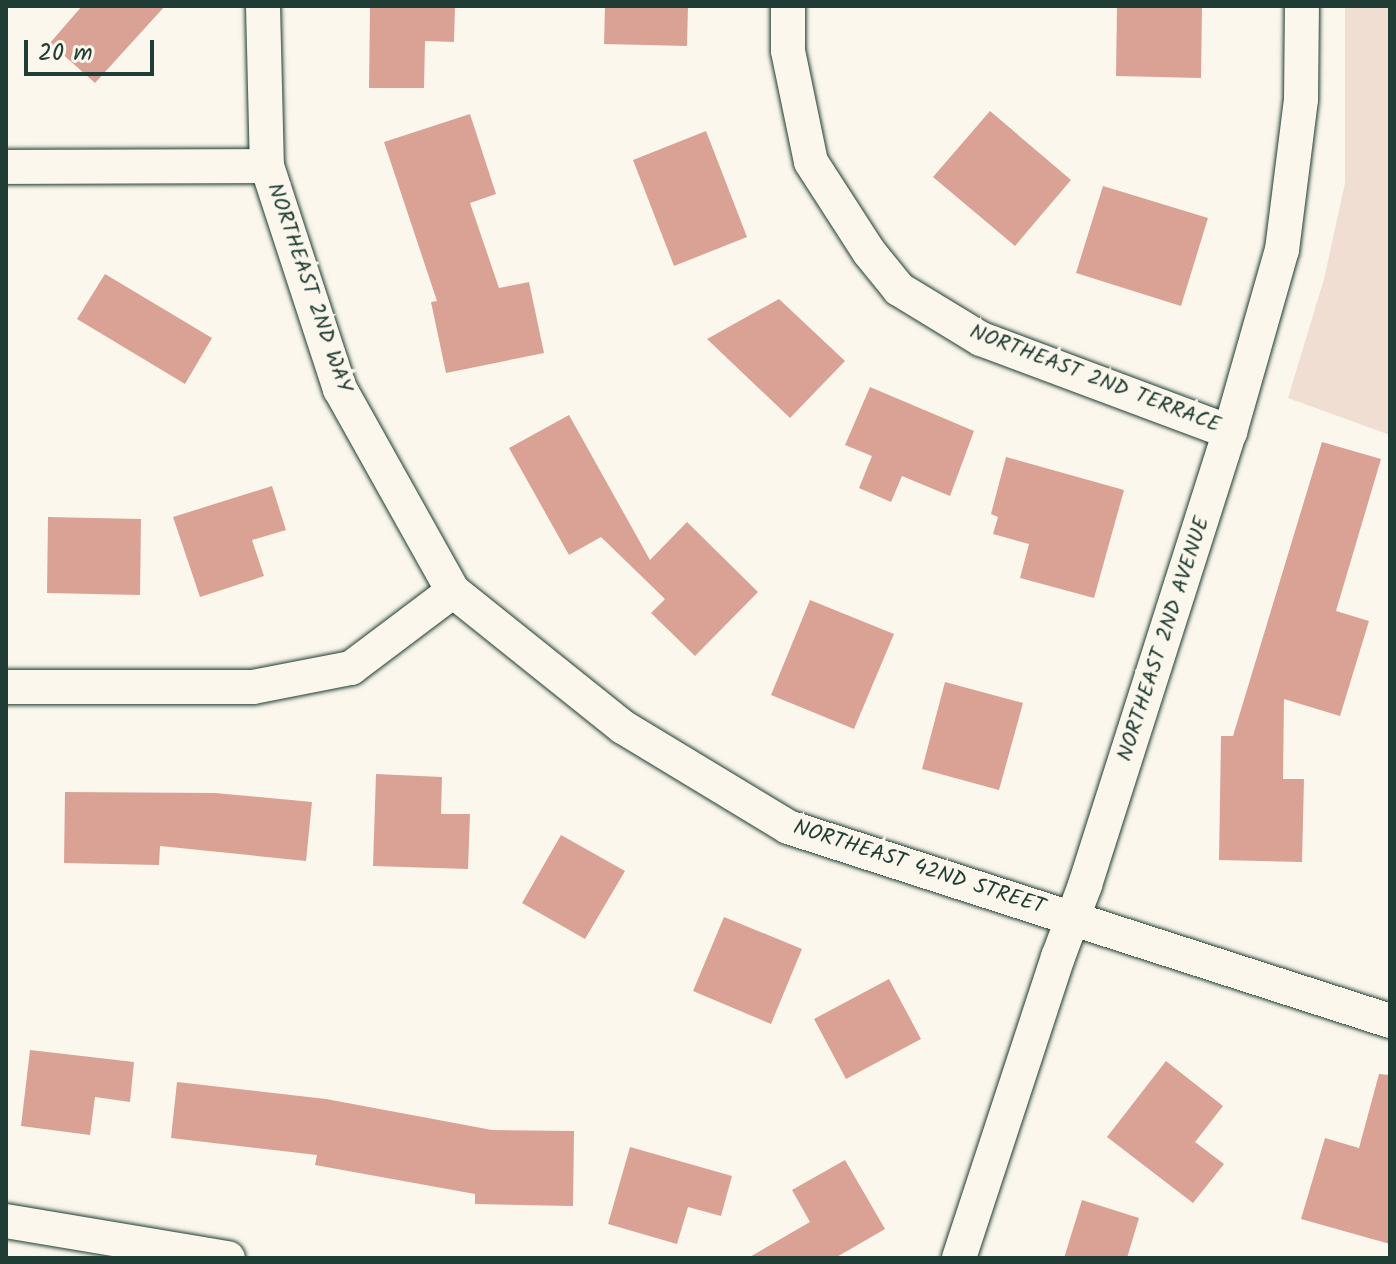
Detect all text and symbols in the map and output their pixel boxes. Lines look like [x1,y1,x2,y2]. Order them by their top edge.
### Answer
scale bar [28,24,158,74]
text: 20 m [38,34,93,73]
street label: NORTHEAST 2ND WAY [261,180,357,396]
street label: NORTHEAST 2ND TERRACE [966,319,1224,439]
street label: NORTHEAST 2ND AVENUE [1112,513,1216,765]
street label: NORTHEAST 42ND STREET [790,815,1048,921]

